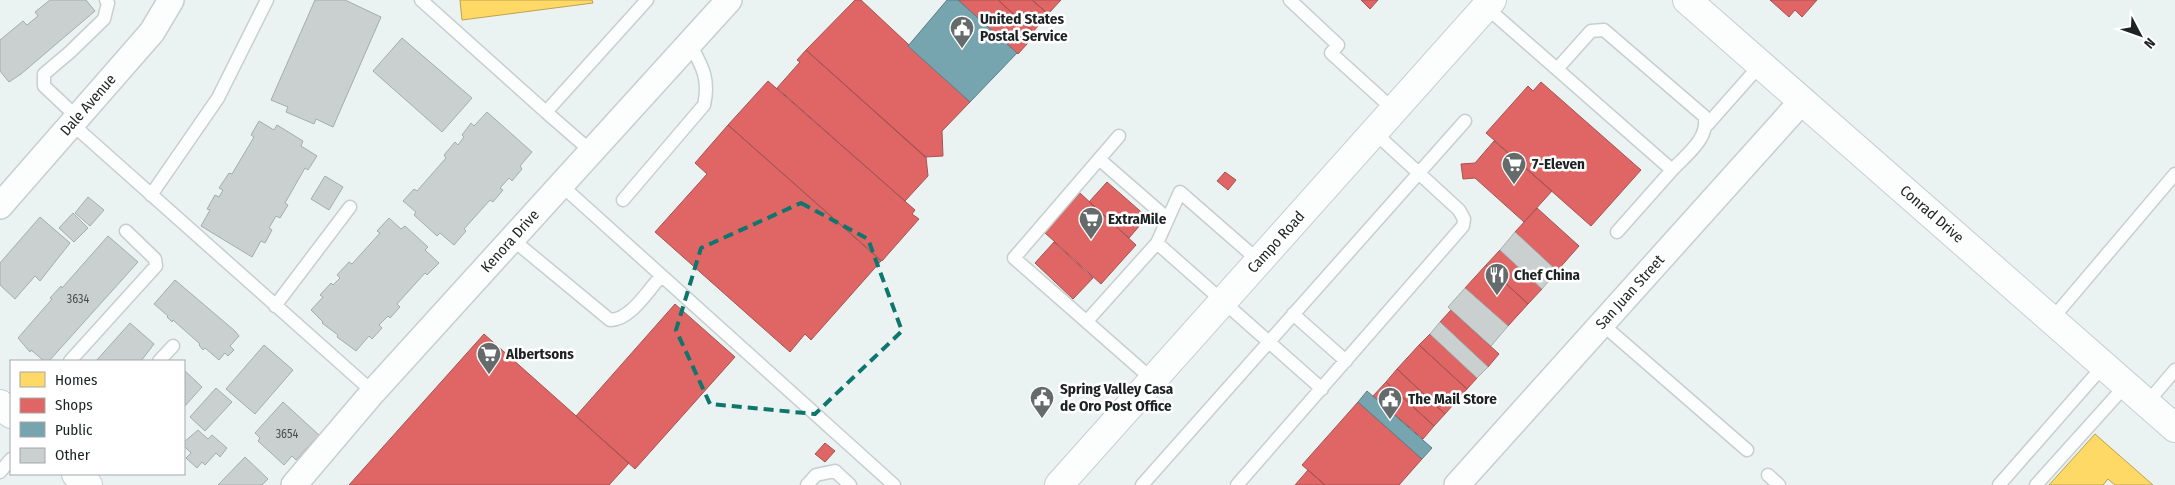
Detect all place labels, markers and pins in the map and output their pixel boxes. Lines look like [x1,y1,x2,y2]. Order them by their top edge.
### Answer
place label: United States Postal Service [980,10,1068,45]
public building icon: United States Postal Service [949,15,975,49]
supermarket icon: 7-Eleven [1501,151,1527,185]
place label: 7-Eleven [1532,155,1585,173]
supermarket icon: ExtraMile [1078,206,1104,240]
place label: ExtraMile [1108,210,1167,228]
restaurant icon: Chef China [1484,262,1510,296]
place label: Chef China [1514,266,1581,284]
supermarket icon: Albertsons [476,341,502,375]
place label: Albertsons [505,345,574,363]
place label: Spring Valley Casa de Oro Post Office [1060,380,1174,415]
public building icon: Spring Valley Casa de Oro Post Office [1029,385,1055,419]
public building icon: The Mail Store [1377,386,1403,420]
place label: The Mail Store [1408,390,1497,408]

